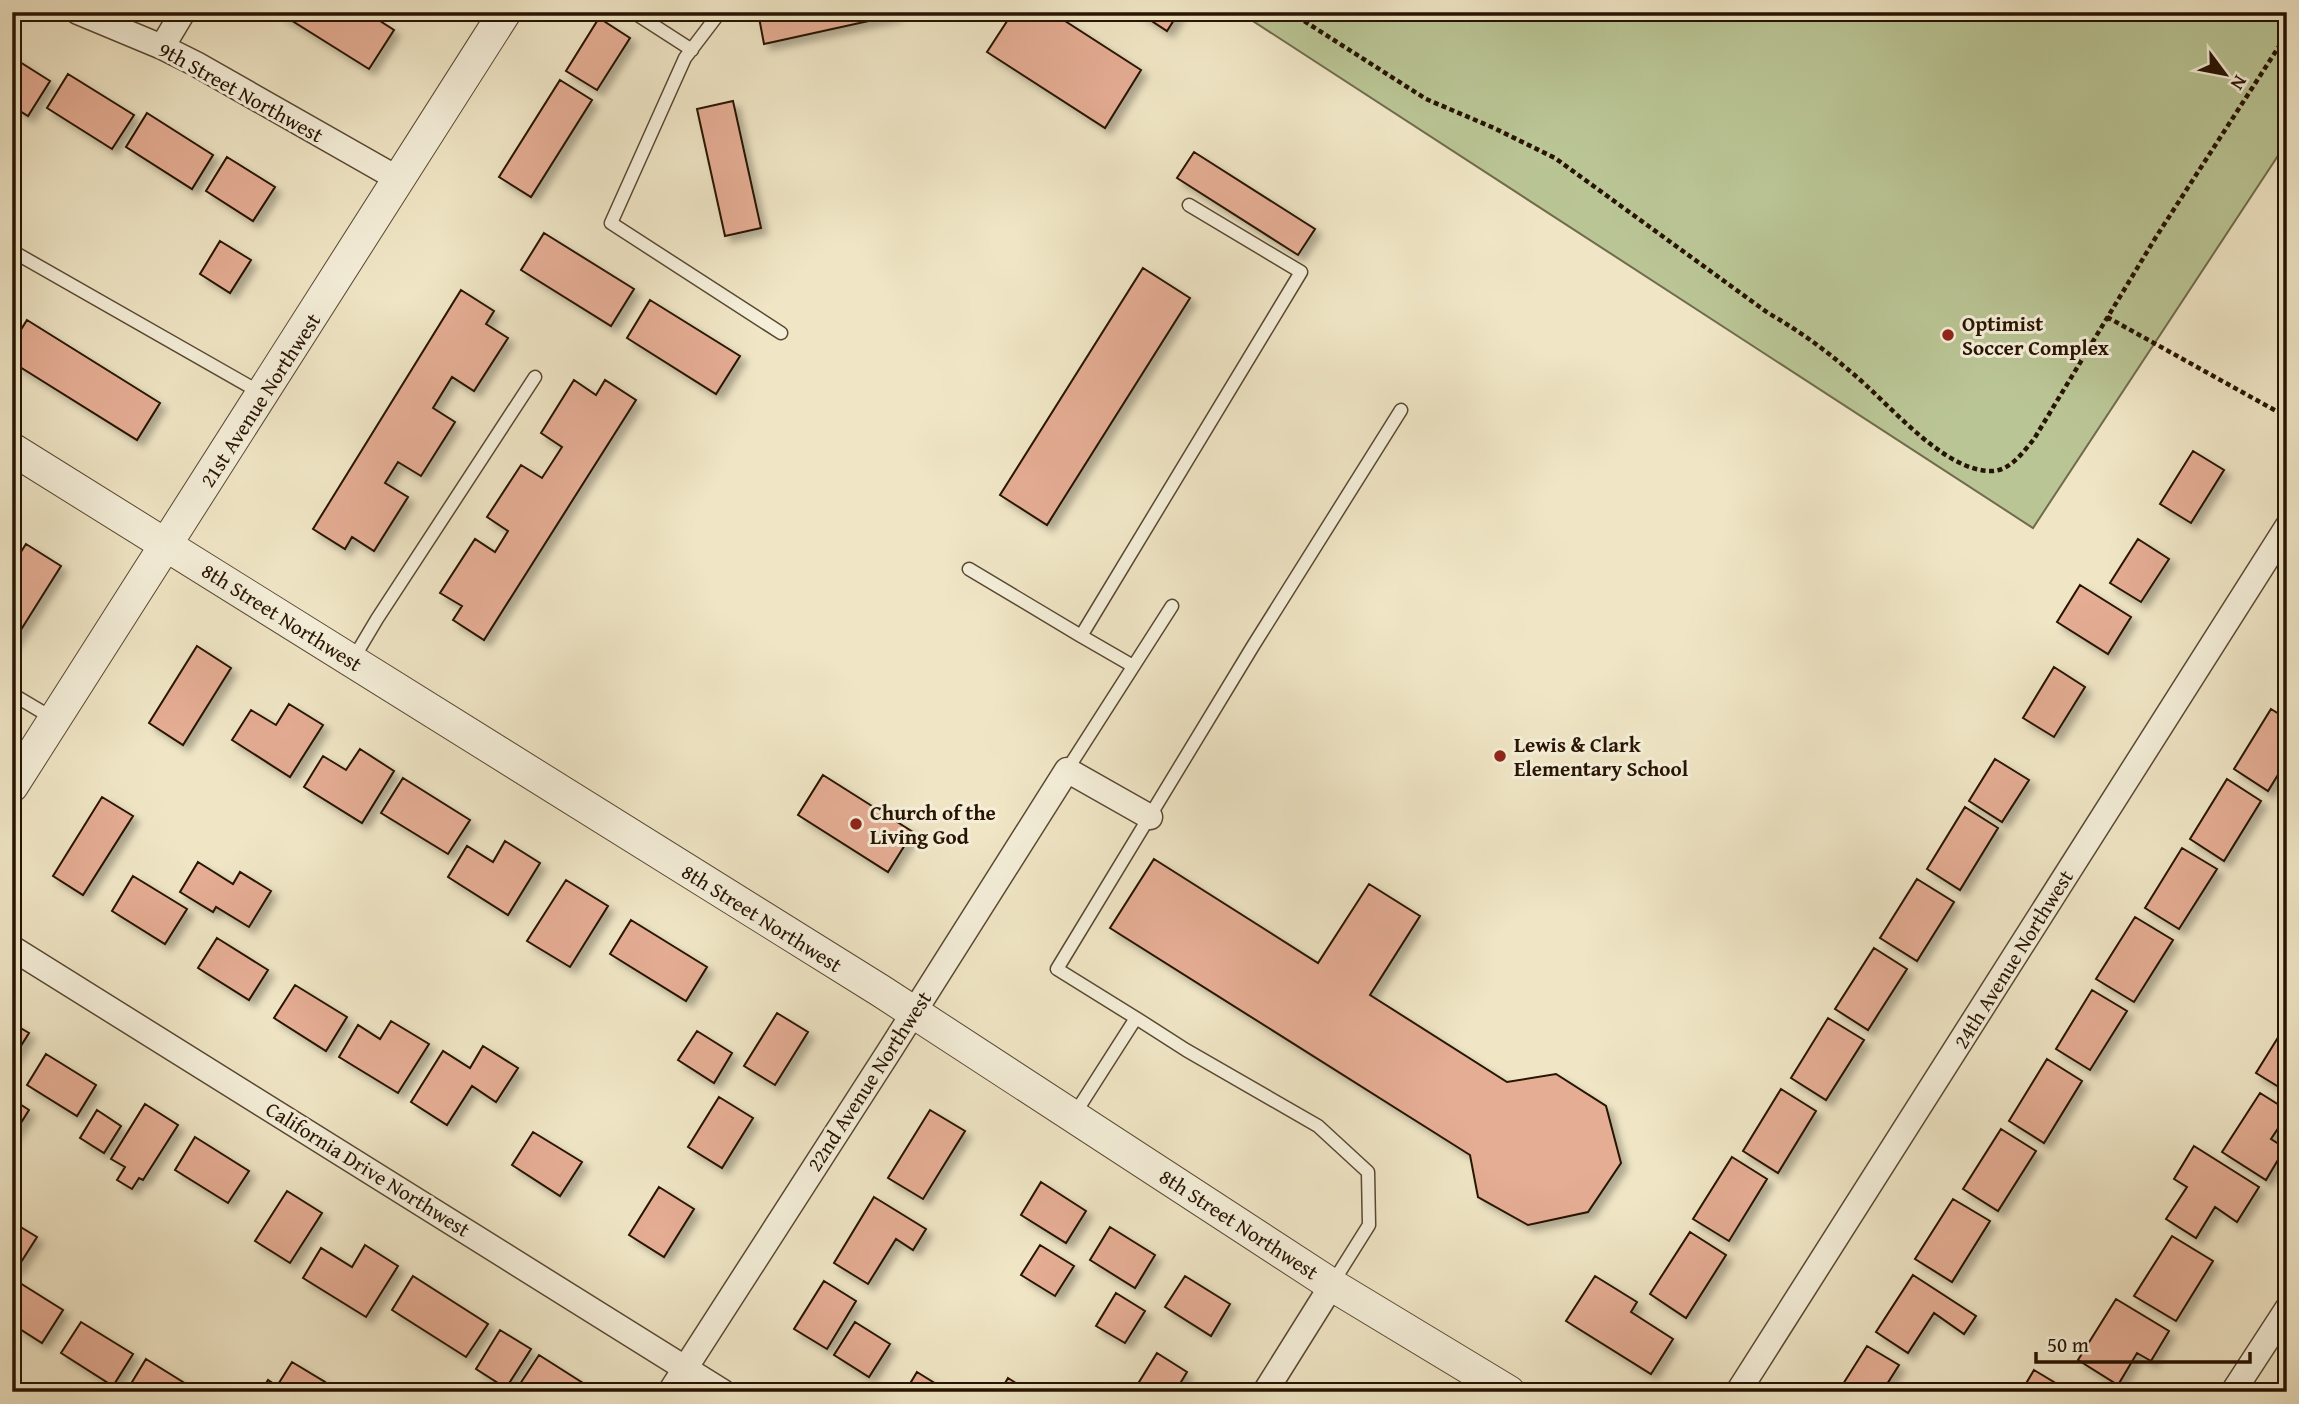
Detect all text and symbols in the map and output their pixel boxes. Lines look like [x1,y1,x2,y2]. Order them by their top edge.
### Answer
street label: 9th Street Northwest [153,34,330,150]
north arrow [2190,38,2260,108]
text: N [2224,70,2255,96]
street label: 21st Avenue Northwest [192,306,328,493]
place label: Optimist Soccer Complex [1962,308,2109,363]
marker: Optimist Soccer Complex [1940,327,1956,343]
street label: 8th Street Northwest [196,555,369,679]
place label: Lewis & Clark Elementary School [1514,729,1689,784]
marker: Lewis & Clark Elementary School [1492,748,1508,764]
place label: Church of the Living God [870,797,996,852]
marker: Church of the Living God [848,816,864,832]
street label: 8th Street Northwest [676,856,849,980]
street label: 24th Avenue Northwest [1945,863,2081,1054]
street label: 22nd Avenue Northwest [799,984,939,1177]
street label: California Drive Northwest [260,1093,477,1245]
street label: 8th Street Northwest [1153,1161,1325,1287]
scale bar [2036,1320,2250,1364]
text: 50 m [2047,1329,2089,1360]

